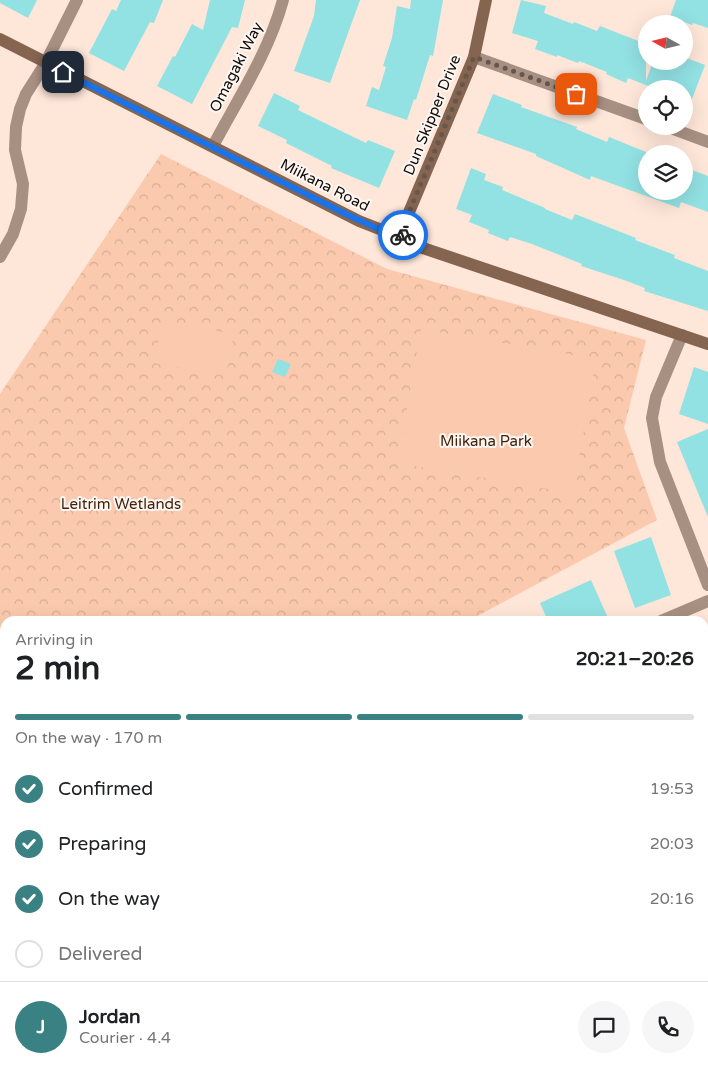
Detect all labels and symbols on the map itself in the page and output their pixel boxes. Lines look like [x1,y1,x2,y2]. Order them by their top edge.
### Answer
north arrow [638,15,692,70]
street label: Omagaki Way [206,19,266,115]
pin [42,51,84,93]
street label: Dun Skipper Drive [400,52,464,178]
pin [555,73,597,115]
street label: Miikana Road [278,155,372,215]
courier [378,210,428,260]
park label: Miikana Park [440,432,532,450]
park label: Leitrim Wetlands [61,495,181,513]

